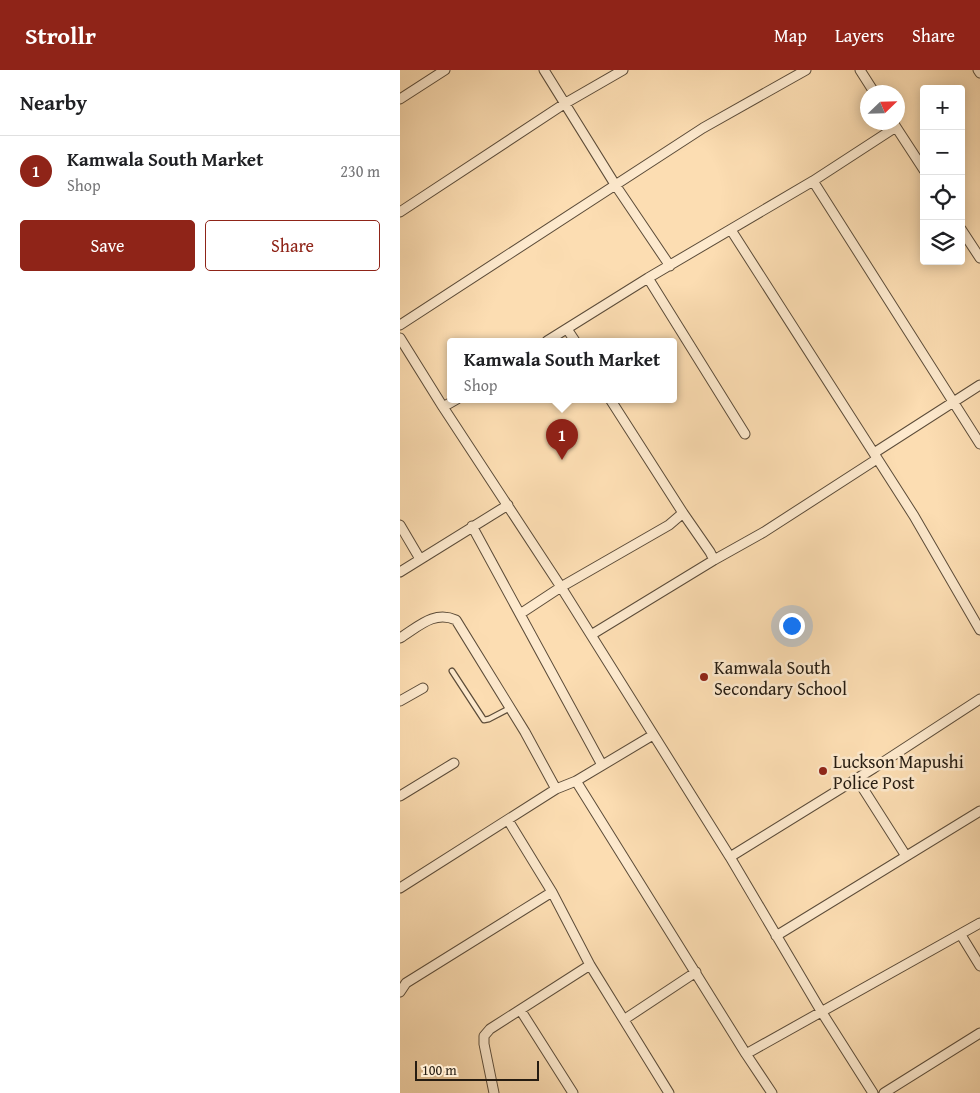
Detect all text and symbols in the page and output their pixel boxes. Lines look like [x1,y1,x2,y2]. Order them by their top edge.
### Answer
text: Strollr [25,18,96,53]
text: Map [774,22,807,49]
text: Layers [835,22,884,49]
text: Share [912,22,955,49]
north arrow [860,85,905,130]
map controls [920,85,965,265]
button: + [920,85,965,130]
text: Nearby [20,87,87,118]
button: − [920,130,965,175]
text: Kamwala South Market [67,145,263,173]
text: 1 [32,159,40,183]
text: 230 m [340,159,380,183]
text: Shop [67,173,101,197]
button: locate [920,175,965,220]
button: Save [20,220,195,271]
button: Share [205,220,380,271]
button: layers [920,220,965,265]
popup [447,338,677,403]
text: Kamwala South Market [464,345,660,373]
text: Shop [464,373,497,397]
pin: 1 [546,419,578,460]
your location [779,613,805,639]
place label: Kamwala South Secondary School [714,654,847,702]
marker: Kamwala South Secondary School [698,671,710,683]
place label: Luckson Mapushi Police Post [833,748,964,796]
marker: Luckson Mapushi Police Post [817,765,829,777]
scale bar [415,1058,539,1081]
text: 100 m [422,1060,457,1080]

